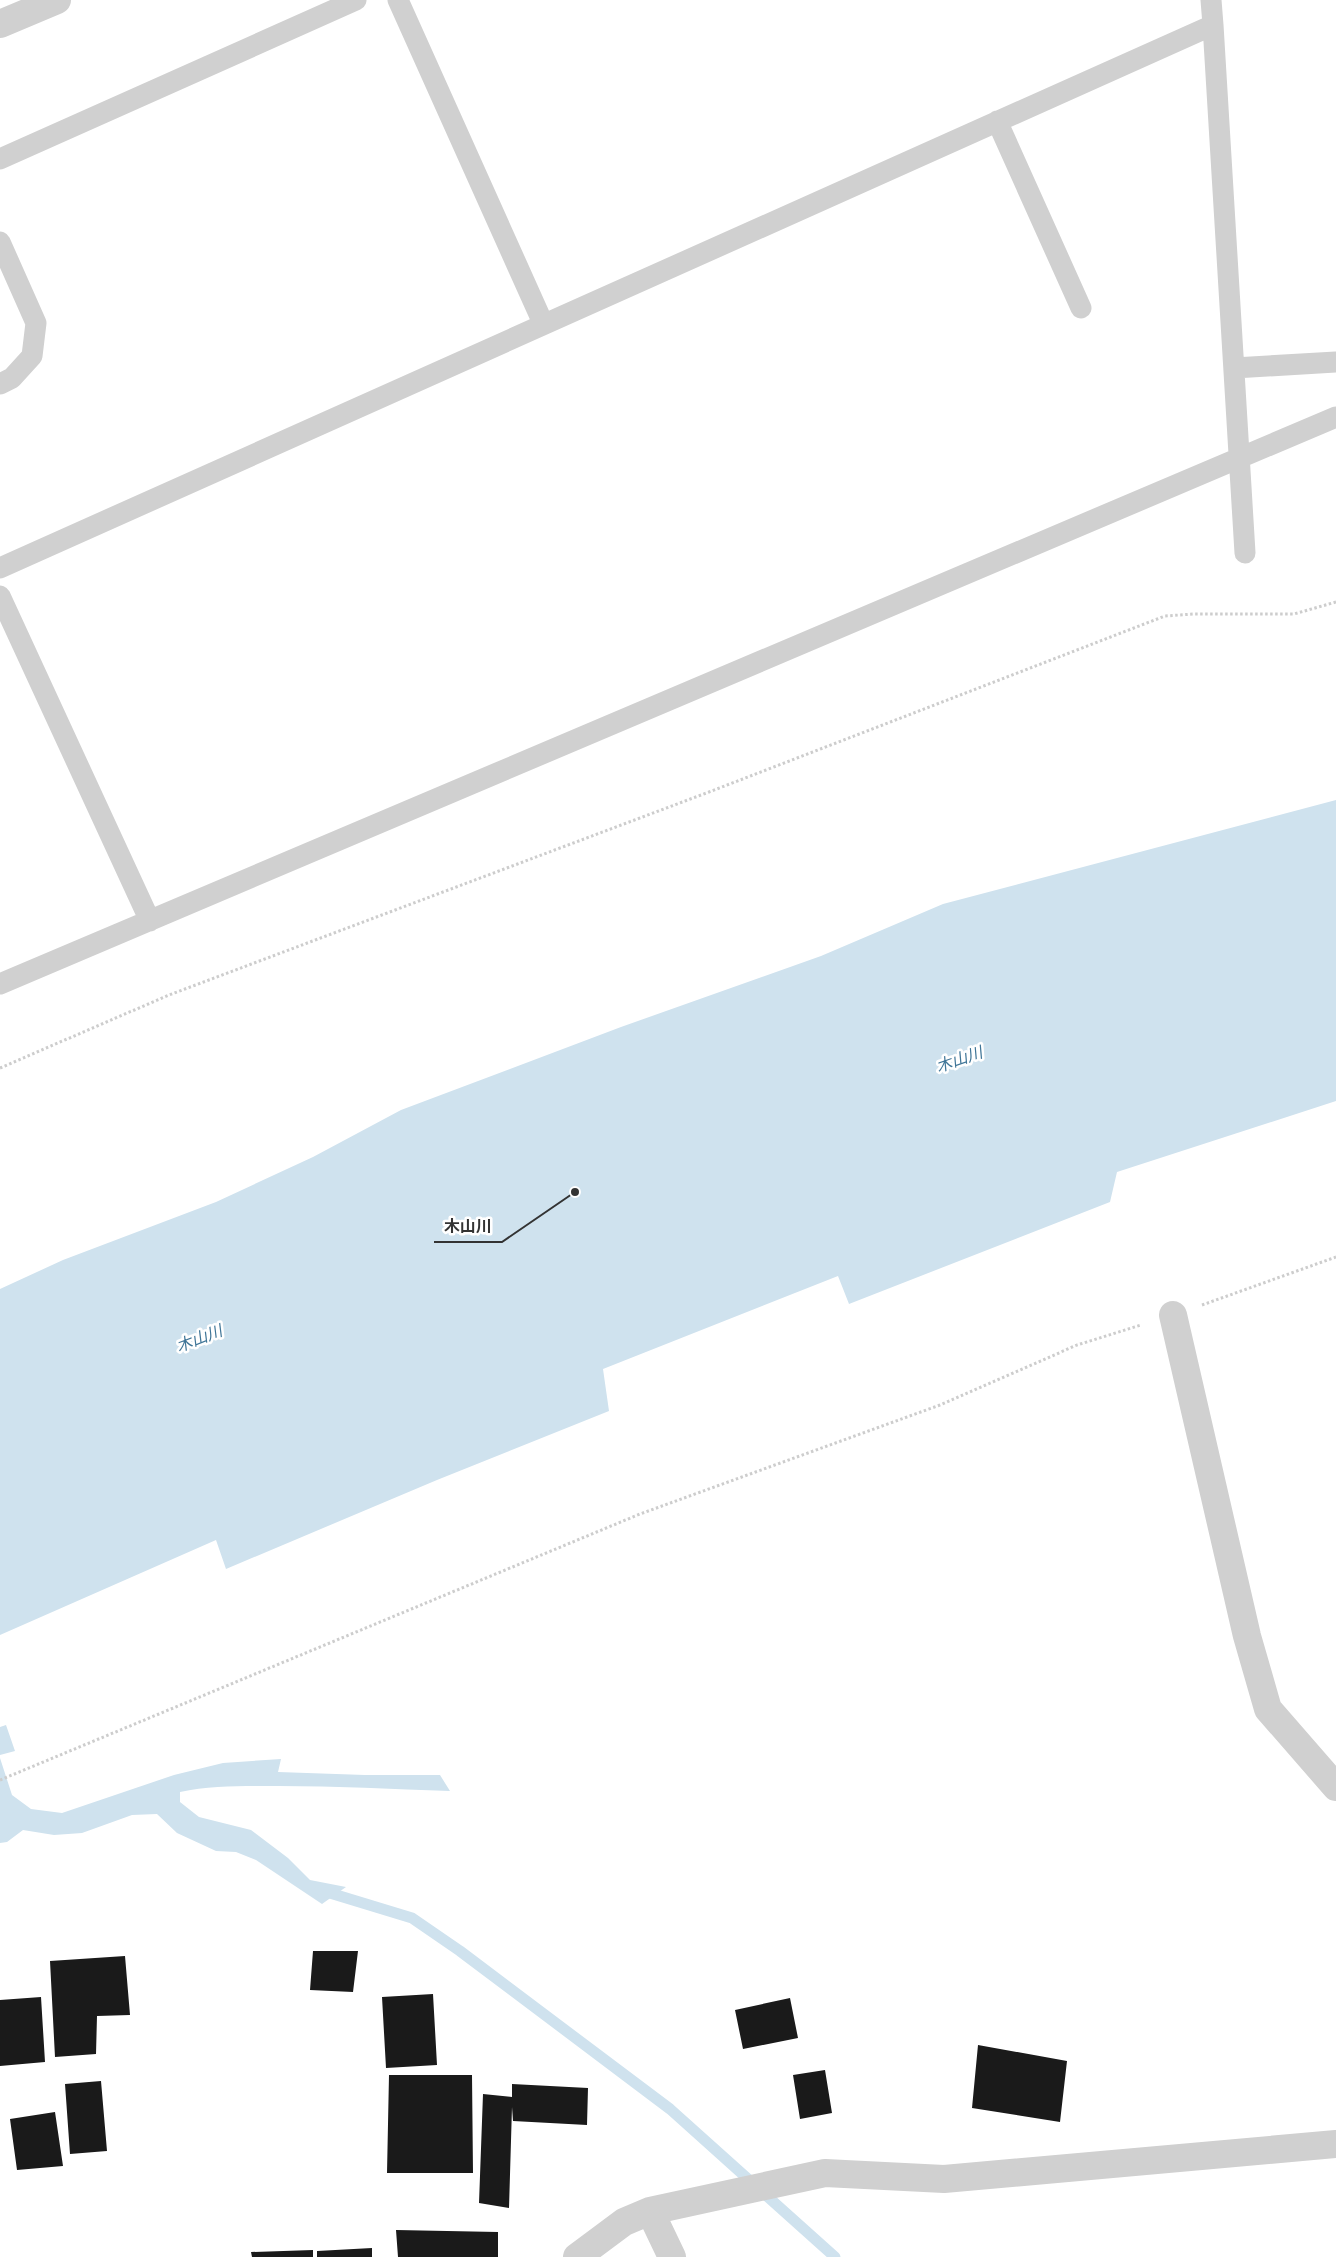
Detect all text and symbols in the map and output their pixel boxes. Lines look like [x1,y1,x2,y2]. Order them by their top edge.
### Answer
water label: 木山川 [933,1042,987,1076]
callout: 木山川 [434,1211,502,1242]
text: 木山川 [444,1217,492,1236]
water label: 木山川 [173,1320,227,1356]

